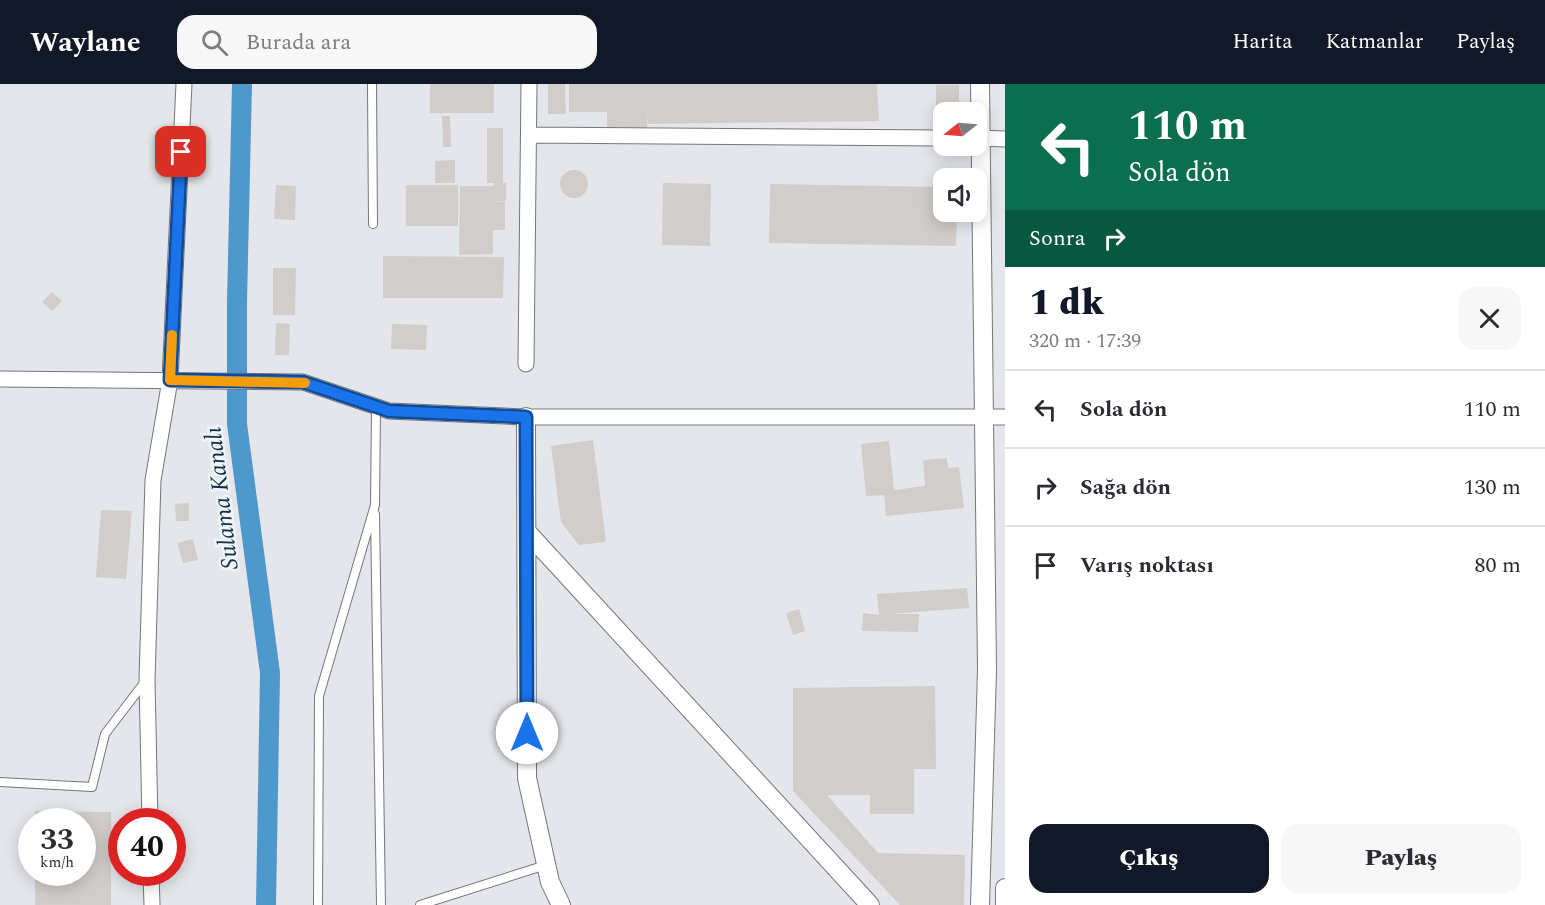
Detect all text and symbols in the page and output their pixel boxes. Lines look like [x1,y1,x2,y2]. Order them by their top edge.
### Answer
search box [177,15,597,69]
text: Waylane [30,21,141,64]
icon: search [198,26,231,59]
text: Burada ara [246,26,351,59]
text: Harita [1233,26,1292,58]
text: Katmanlar [1325,26,1423,58]
text: Paylaş [1456,26,1515,58]
text: 110 m [1128,95,1247,158]
north arrow [933,102,987,156]
map controls [933,102,987,222]
icon: left [1029,108,1107,186]
pin [155,126,206,177]
icon: arrive [164,135,197,168]
text: Sola dön [1128,152,1231,194]
button: sound [933,168,987,222]
text: Sonra [1029,222,1086,255]
icon: right [1098,222,1131,255]
text: 1 dk [1029,276,1104,331]
button: close [1458,287,1521,350]
text: 320 m · 17:39 [1029,326,1141,356]
icon: left [1029,393,1062,426]
text: Sola dön [1080,393,1167,426]
text: 110 m [1464,393,1521,426]
water label: Sulama Kanalı [195,424,249,571]
icon: right [1029,471,1062,504]
text: Sağa dön [1080,471,1171,504]
text: 130 m [1464,471,1521,504]
icon: arrive [1029,549,1062,582]
text: Varış noktası [1080,549,1214,582]
text: 80 m [1475,549,1521,582]
position arrow [495,701,559,765]
speed limit sign: 40 [108,808,186,886]
text: 33 [40,817,74,863]
button: Çıkış [1029,824,1269,893]
button: Paylaş [1281,824,1521,893]
text: km/h [40,851,74,874]

